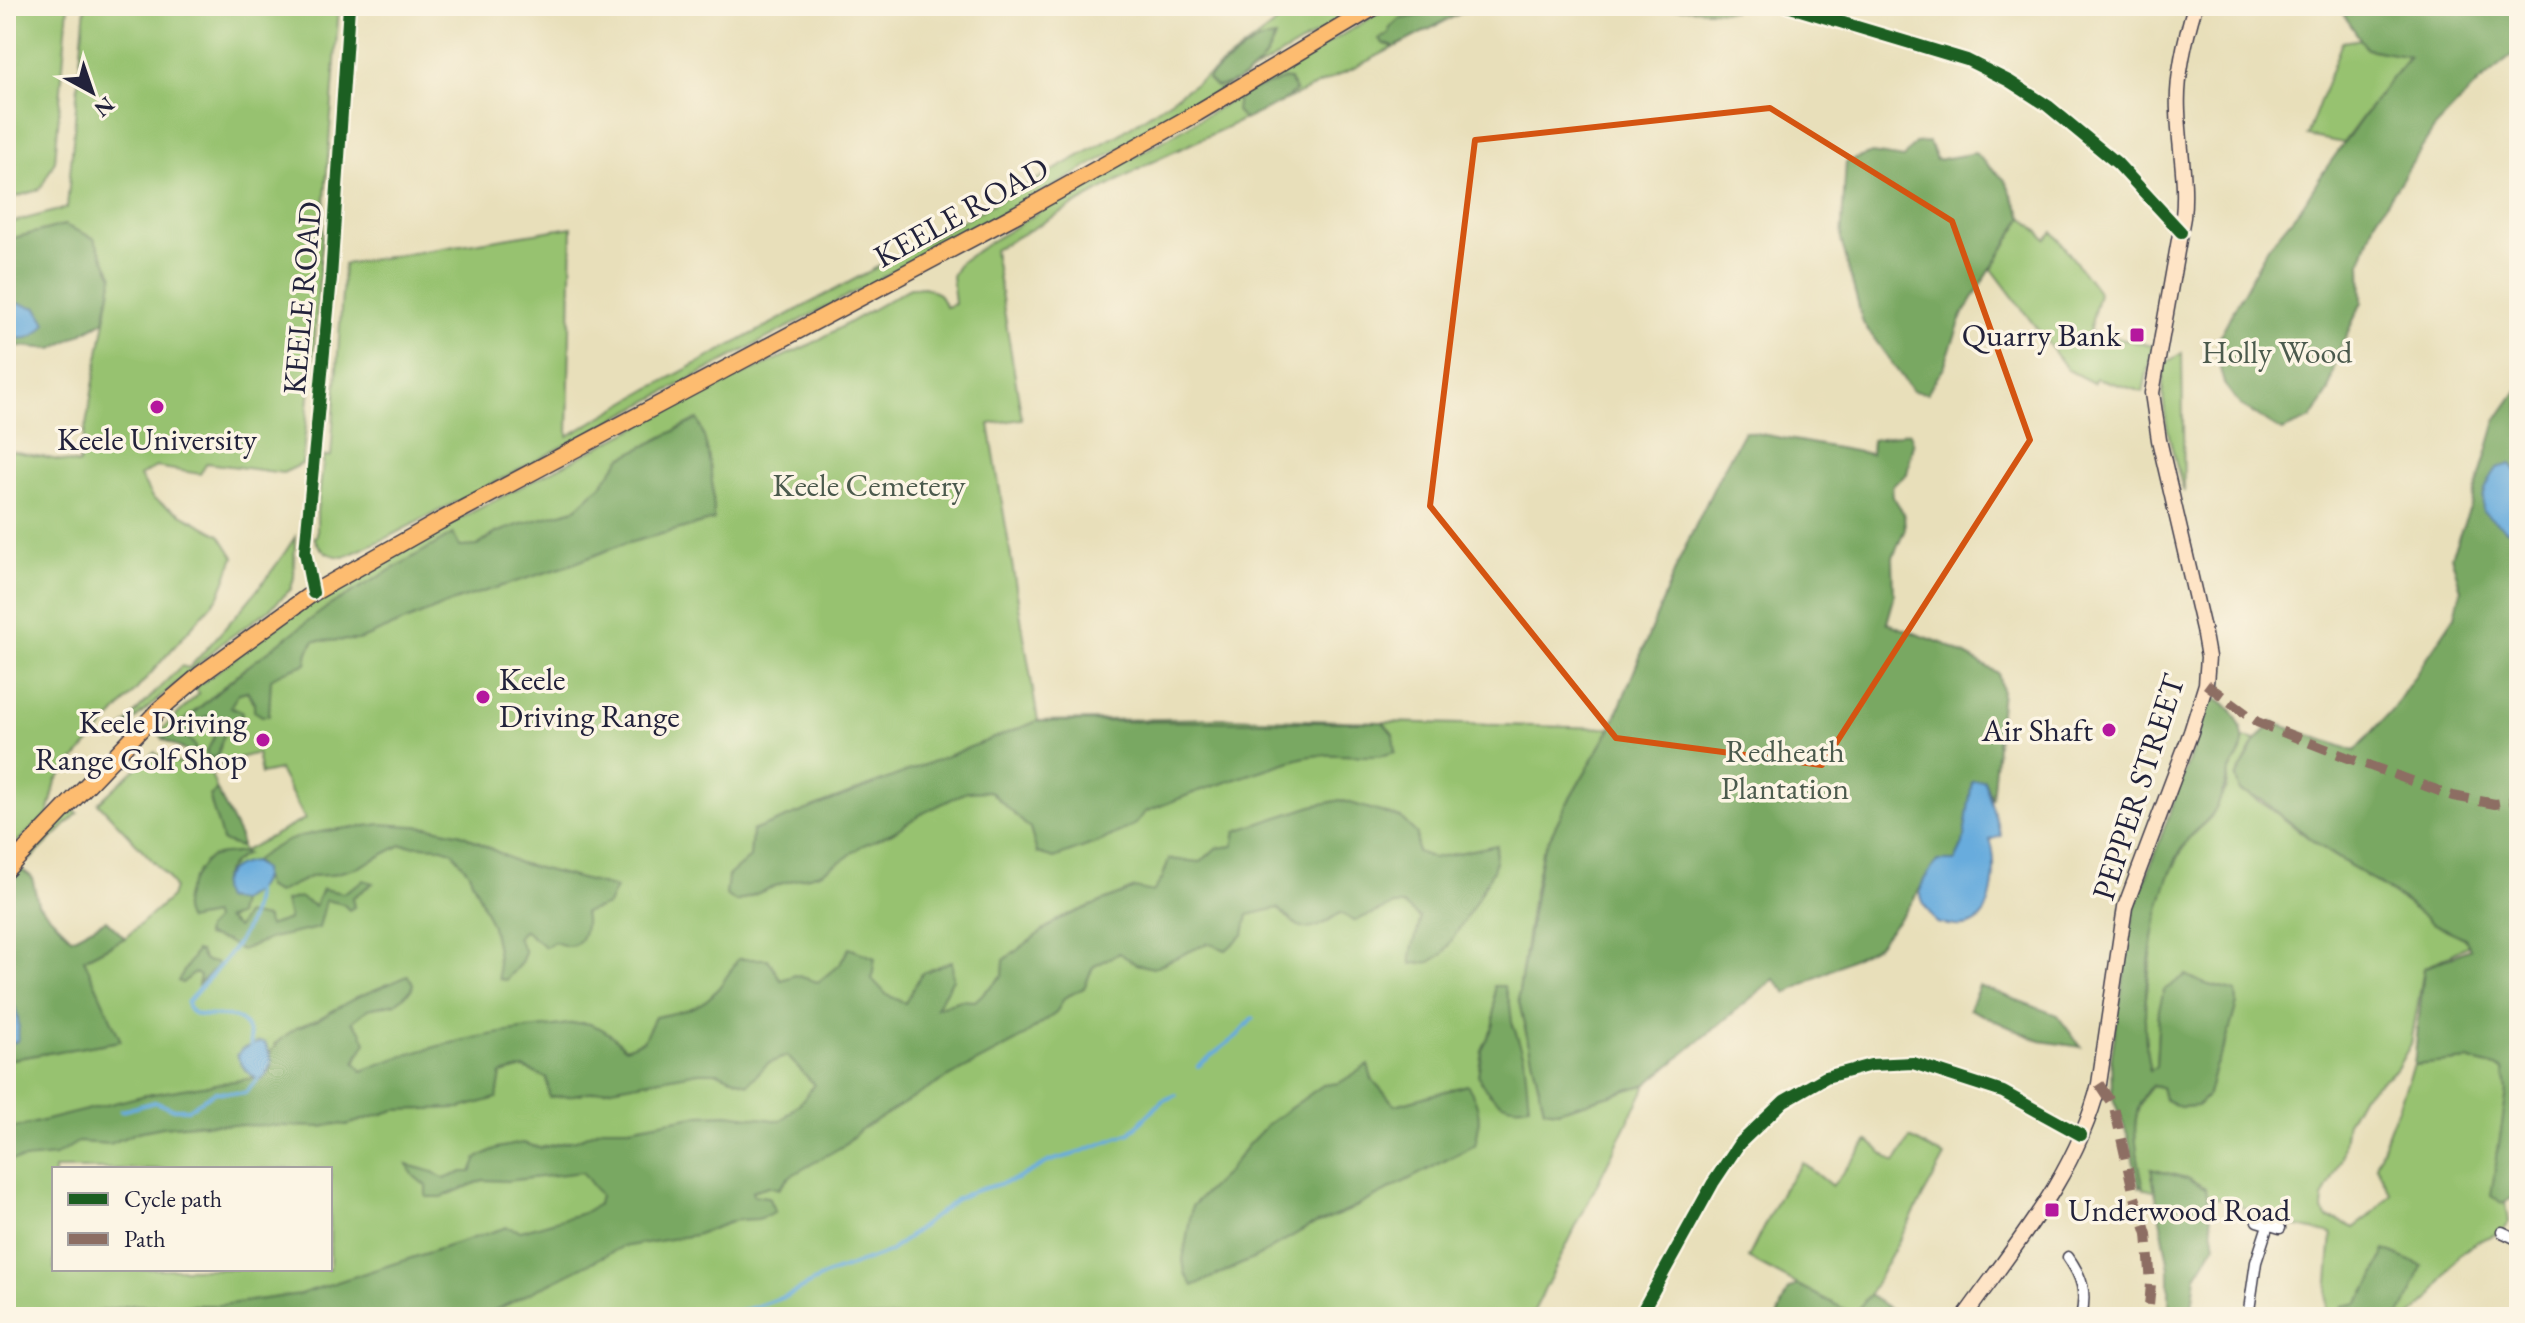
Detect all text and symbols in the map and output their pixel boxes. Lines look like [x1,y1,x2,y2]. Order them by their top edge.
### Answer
north arrow [52,52,132,132]
text: N [88,90,121,124]
street label: KEELE ROAD [866,147,1056,277]
street label: KEELE ROAD [273,200,331,396]
place label: Quarry Bank [1962,314,2122,356]
marker: Quarry Bank [2128,326,2146,344]
park label: Holly Wood [2201,331,2353,373]
marker: Keele University [148,398,166,416]
place label: Keele University [57,418,258,460]
park label: Keele Cemetery [773,464,966,506]
place label: Keele Driving Range [499,658,680,737]
street label: PEPPER STREET [2082,668,2194,905]
marker: Keele Driving Range [474,688,492,706]
place label: Keele Driving Range Golf Shop [35,701,248,780]
place label: Air Shaft [1981,709,2093,751]
marker: Air Shaft [2100,721,2118,739]
park label: Redheath Plantation [1721,730,1849,809]
marker: Keele Driving Range Golf Shop [254,731,272,749]
legend [52,1167,332,1271]
text: Cycle path [124,1183,222,1214]
place label: Underwood Road [2068,1189,2291,1231]
marker: Underwood Road [2043,1201,2061,1219]
text: Path [124,1223,166,1254]

